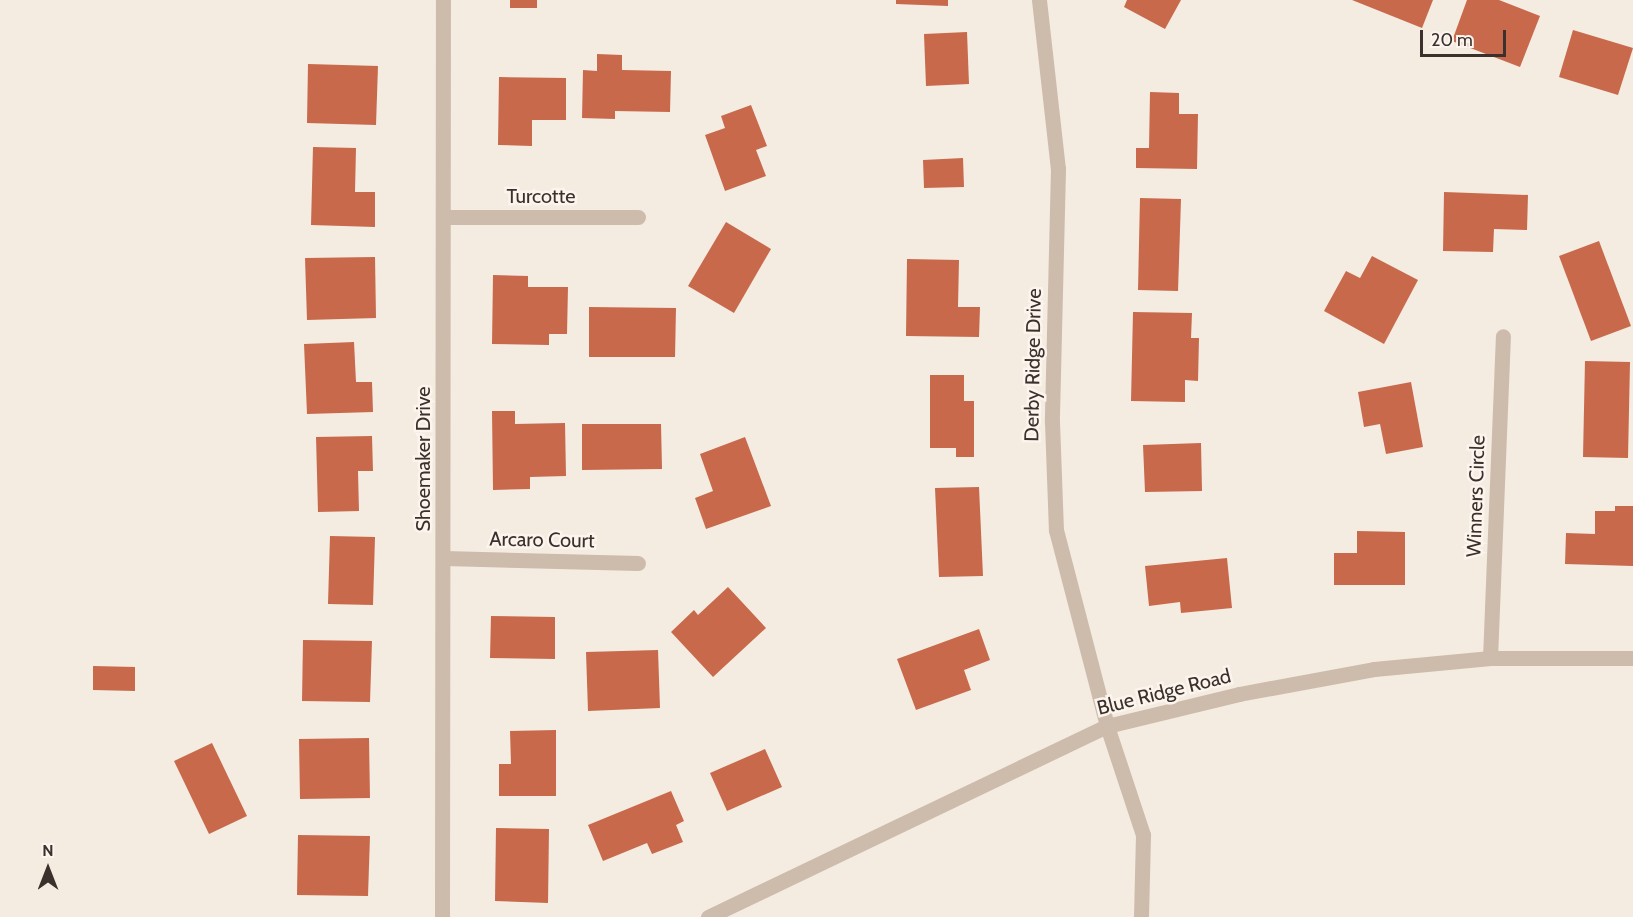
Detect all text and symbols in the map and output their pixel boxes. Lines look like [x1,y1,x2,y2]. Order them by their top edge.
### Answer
scale bar [1423,18,1508,56]
text: 20 m [1431,29,1473,51]
street label: Turcotte [507,184,575,208]
street label: Derby Ridge Drive [1020,288,1046,442]
street label: Shoemaker Drive [411,386,435,532]
street label: Winners Circle [1462,435,1490,557]
street label: Arcaro Court [489,527,595,553]
street label: Blue Ridge Road [1095,664,1233,720]
north arrow [18,839,78,899]
text: N [42,841,54,860]

